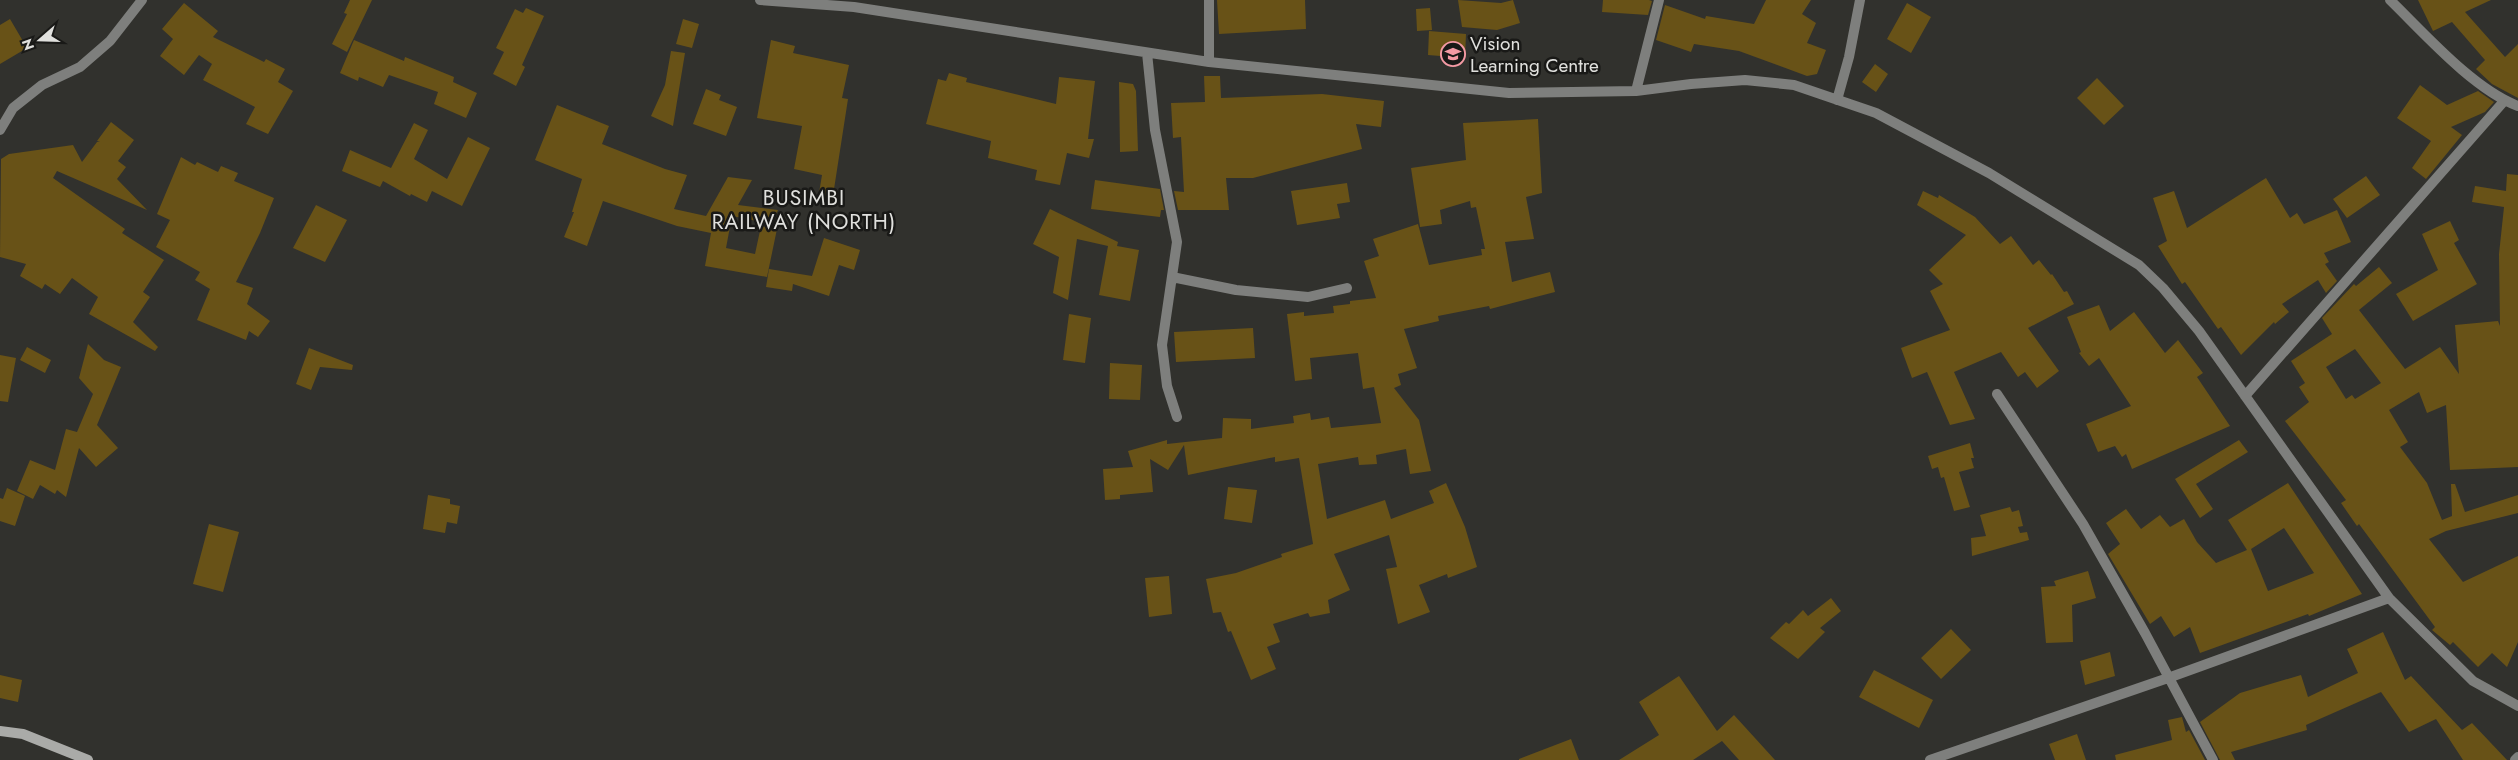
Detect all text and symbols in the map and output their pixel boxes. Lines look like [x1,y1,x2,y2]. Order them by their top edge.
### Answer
north arrow [15,15,65,65]
place label: Vision Learning Centre [1470,30,1599,79]
text: N [16,36,39,53]
school or university icon: Vision Learning Centre [1440,41,1466,67]
district label: BUSIMBI RAILWAY (NORTH) [712,183,896,237]

